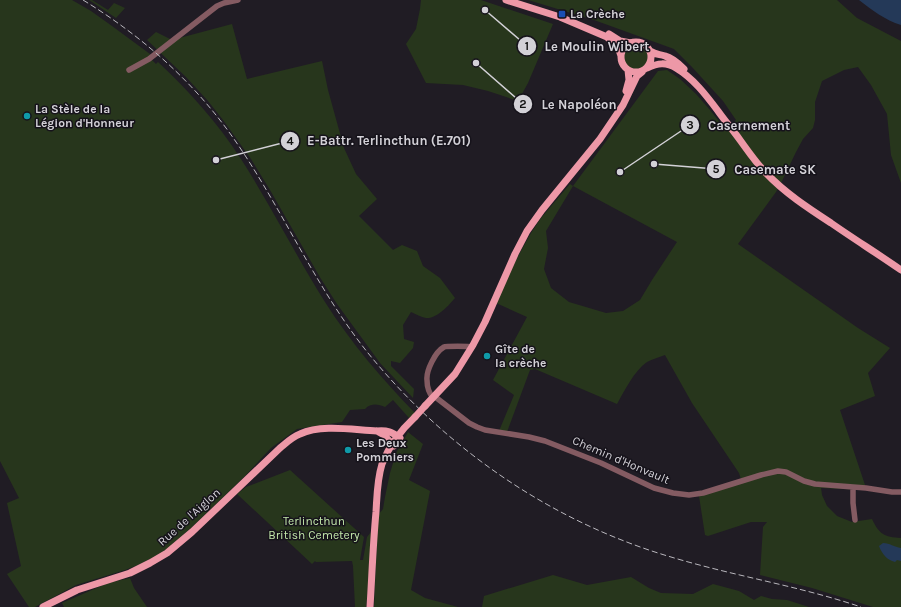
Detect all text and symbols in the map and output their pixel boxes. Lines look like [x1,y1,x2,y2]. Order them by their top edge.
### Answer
place label: La Crèche [570,7,625,21]
marker: La Crèche [557,9,567,19]
callout: Le Moulin Wibert [517,34,658,59]
text: 1 [525,39,529,53]
text: Le Moulin Wibert [545,39,649,54]
callout: Le Napoléon [513,92,624,117]
text: 2 [519,97,527,111]
text: Le Napoléon [541,97,617,112]
place label: La Stèle de la Légion d'Honneur [35,102,134,130]
marker: La Stèle de la Légion d'Honneur [22,111,32,121]
callout: Casernement [680,113,799,138]
text: 3 [686,118,694,132]
text: Casernement [708,118,790,133]
callout: E-Battr. Terlincthun (E.701) [280,128,479,153]
text: E-Battr. Terlincthun (E.701) [307,133,471,148]
text: 4 [286,134,294,148]
callout: Casemate SK [706,157,824,182]
text: 5 [713,162,720,176]
text: Casemate SK [734,162,816,177]
place label: Gîte de la crèche [495,342,546,370]
marker: Gîte de la crèche [482,351,492,361]
street label: Chemin d'Honvault [570,433,672,487]
place label: Les Deux Pommiers [356,436,414,464]
marker: Les Deux Pommiers [343,445,353,455]
street label: Rue de l'Aiglon [155,485,223,549]
park label: Terlincthun British Cemetery [268,514,360,542]

